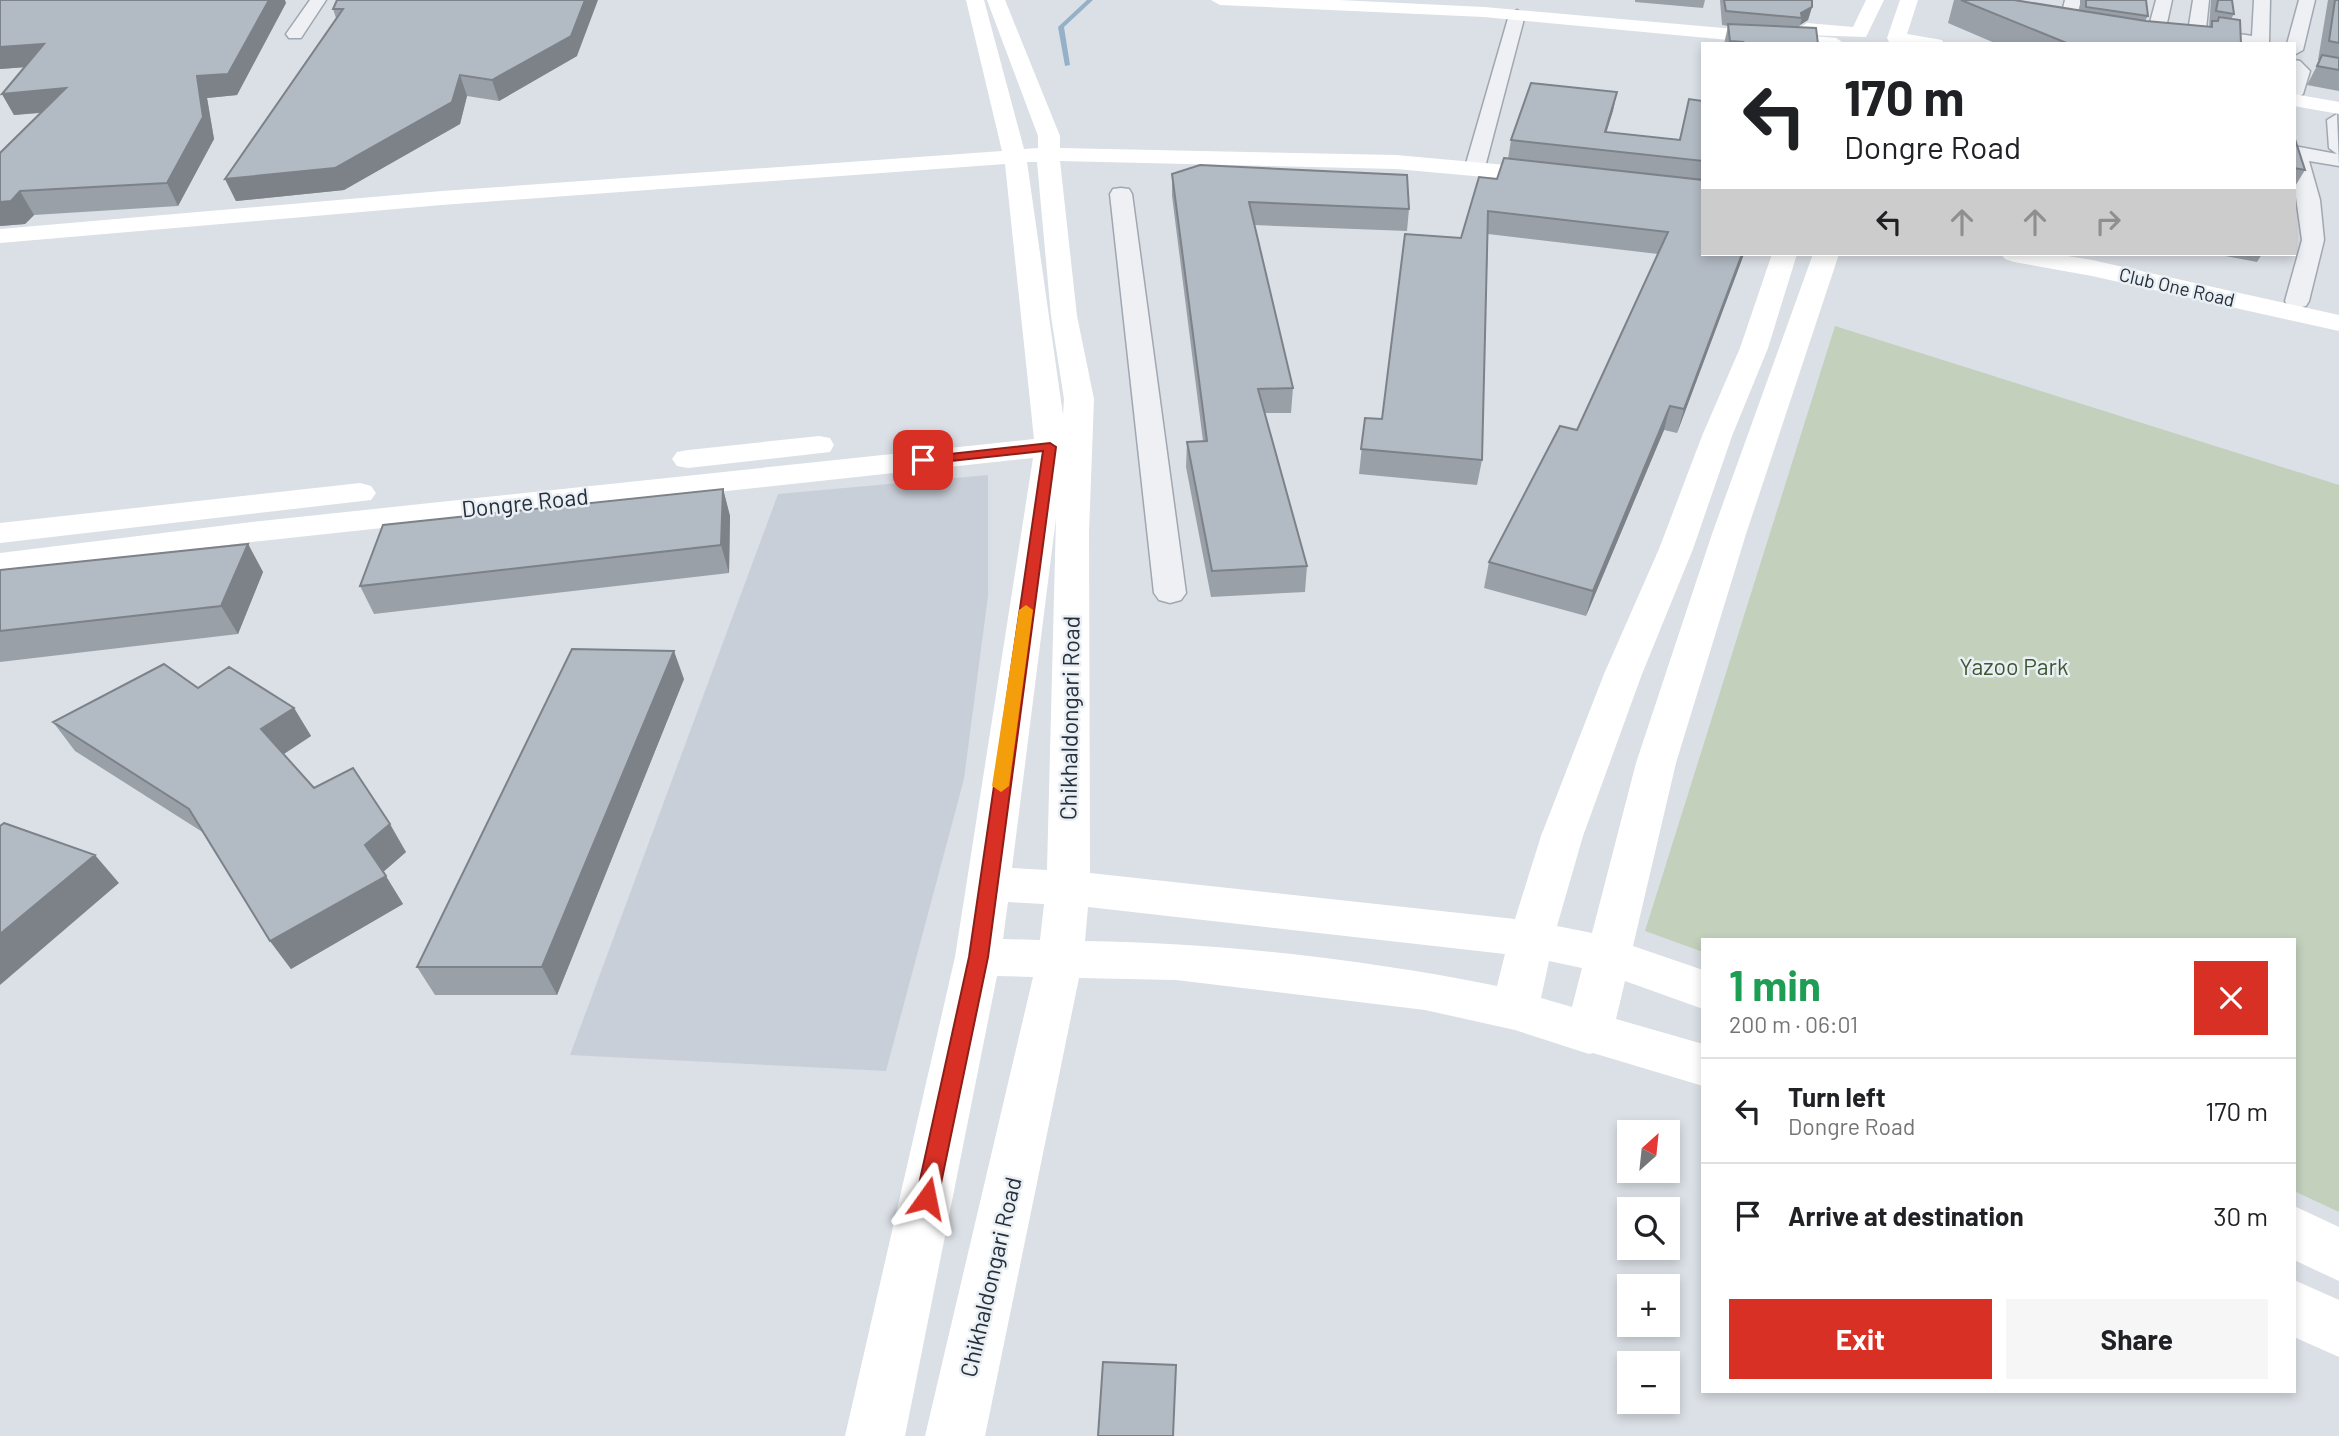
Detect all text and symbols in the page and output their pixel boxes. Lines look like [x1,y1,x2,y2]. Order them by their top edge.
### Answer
text: 170 m [1844,67,1964,126]
icon: left [1729,70,1820,161]
text: Dongre Road [1844,127,2021,165]
icon: left [1870,203,1908,241]
icon: ahead [1943,203,1981,241]
icon: ahead [2016,203,2054,241]
icon: right [2089,203,2127,241]
street label: Club One Road [2117,262,2237,311]
pin [893,430,953,490]
icon: arrive [904,441,942,479]
street label: Dongre Road [460,481,590,523]
street label: Chikhaldongari Road [1053,616,1085,820]
park label: Yazoo Park [1960,652,2068,680]
text: 1 min [1729,959,1821,1009]
button: close [2194,961,2268,1035]
text: 200 m · 06:01 [1729,1010,1858,1038]
text: Turn left [1788,1081,1886,1112]
icon: left [1729,1092,1767,1130]
text: 170 m [2205,1095,2268,1126]
text: Dongre Road [1788,1112,1915,1140]
north arrow [1617,1120,1680,1183]
map controls [1617,1120,1680,1414]
position arrow [890,1161,964,1235]
street label: Chikhaldongari Road [953,1174,1027,1380]
button: search [1617,1197,1680,1260]
icon: arrive [1729,1197,1767,1235]
text: Arrive at destination [1788,1200,2024,1231]
text: 30 m [2213,1200,2268,1231]
button: + [1617,1274,1680,1337]
button: Exit [1729,1299,1992,1379]
button: Share [2006,1299,2268,1379]
button: − [1617,1351,1680,1414]

